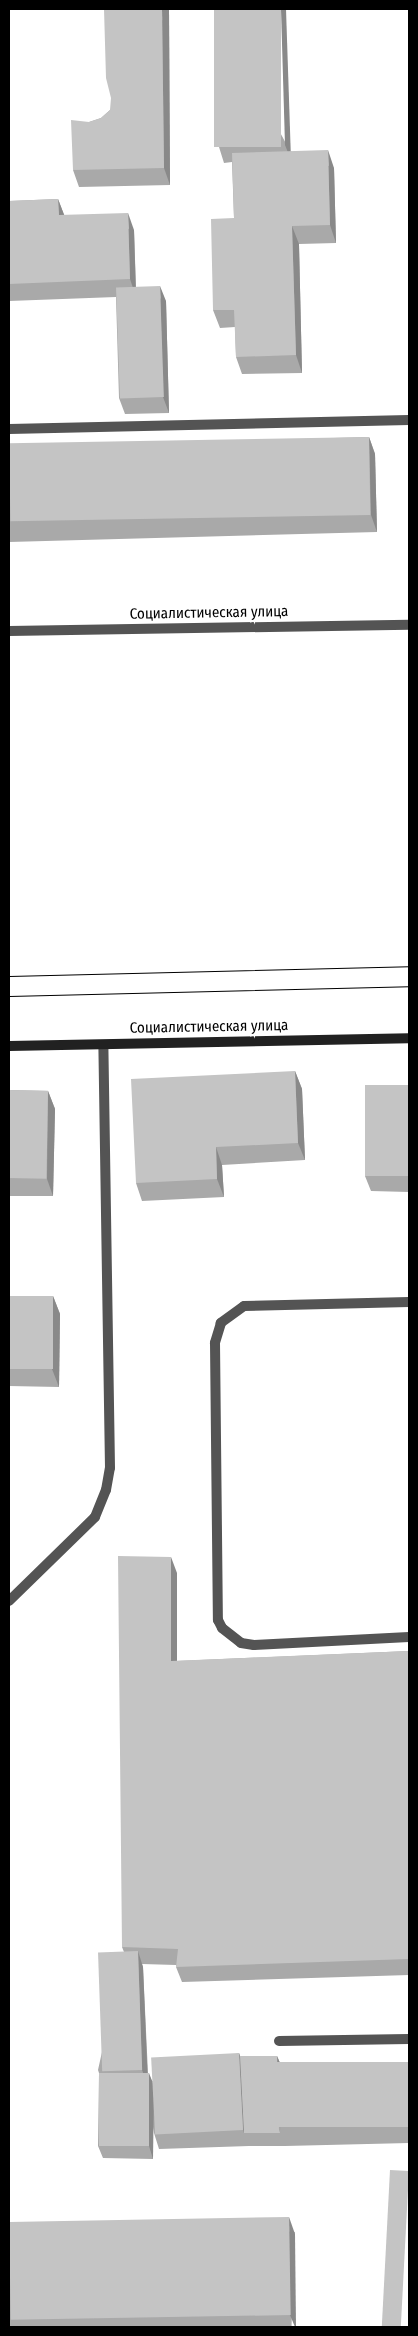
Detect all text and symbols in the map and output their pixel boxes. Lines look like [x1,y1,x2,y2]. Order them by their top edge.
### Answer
street label: Социалистическая улица [129,603,289,623]
street label: Социалистическая улица [129,1017,289,1037]

